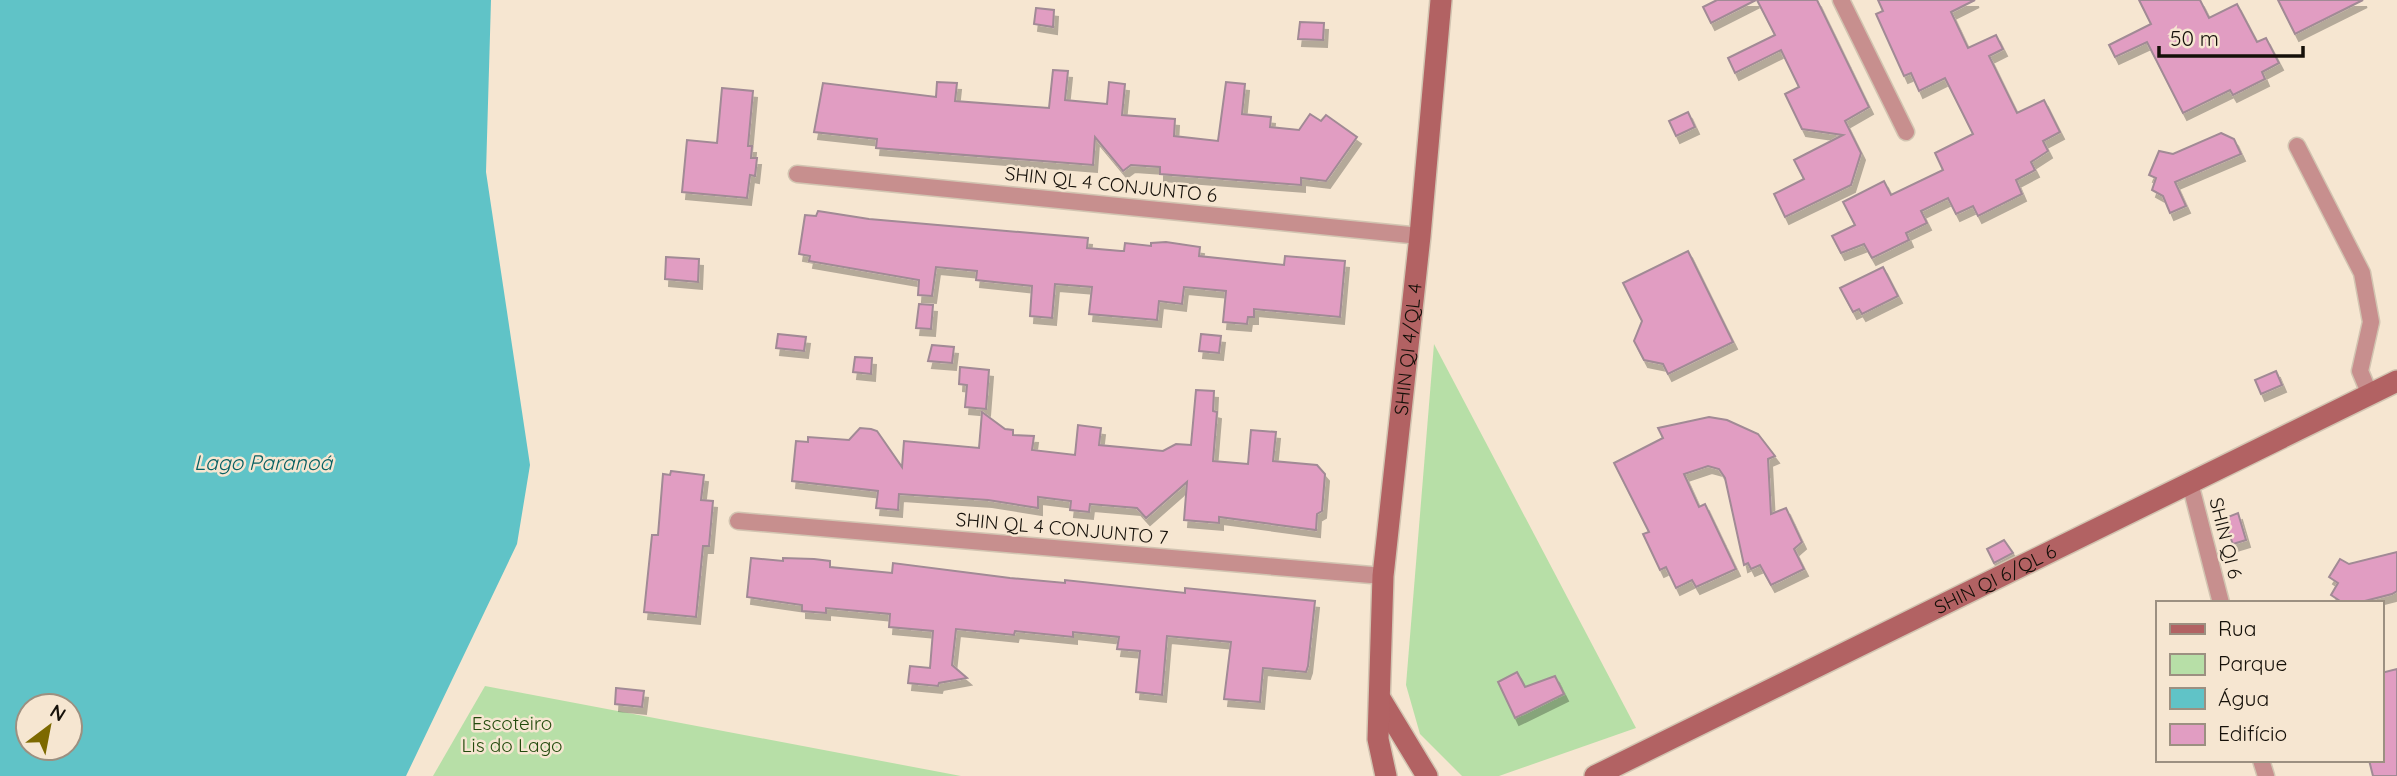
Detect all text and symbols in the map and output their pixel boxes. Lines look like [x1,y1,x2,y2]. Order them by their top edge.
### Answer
scale bar [2159,14,2302,58]
text: 50 m [2170,25,2219,51]
street label: SHIN QL 4 CONJUNTO 6 [1004,161,1218,207]
street label: SHIN QI 4/QL 4 [1389,282,1427,417]
water label: Lago Paranoá [194,449,333,475]
street label: SHIN QI 6 [2204,495,2248,581]
street label: SHIN QL 4 CONJUNTO 7 [955,507,1169,549]
street label: SHIN QI 6/QL 6 [1930,539,2060,619]
legend [2156,601,2383,762]
text: Rua [2218,615,2257,641]
text: Parque [2218,650,2287,676]
text: Água [2218,685,2269,711]
north arrow [14,692,84,762]
text: N [46,699,70,726]
park label: Escoteiro Lis do Lago [461,711,563,757]
text: Edifício [2218,720,2287,746]

